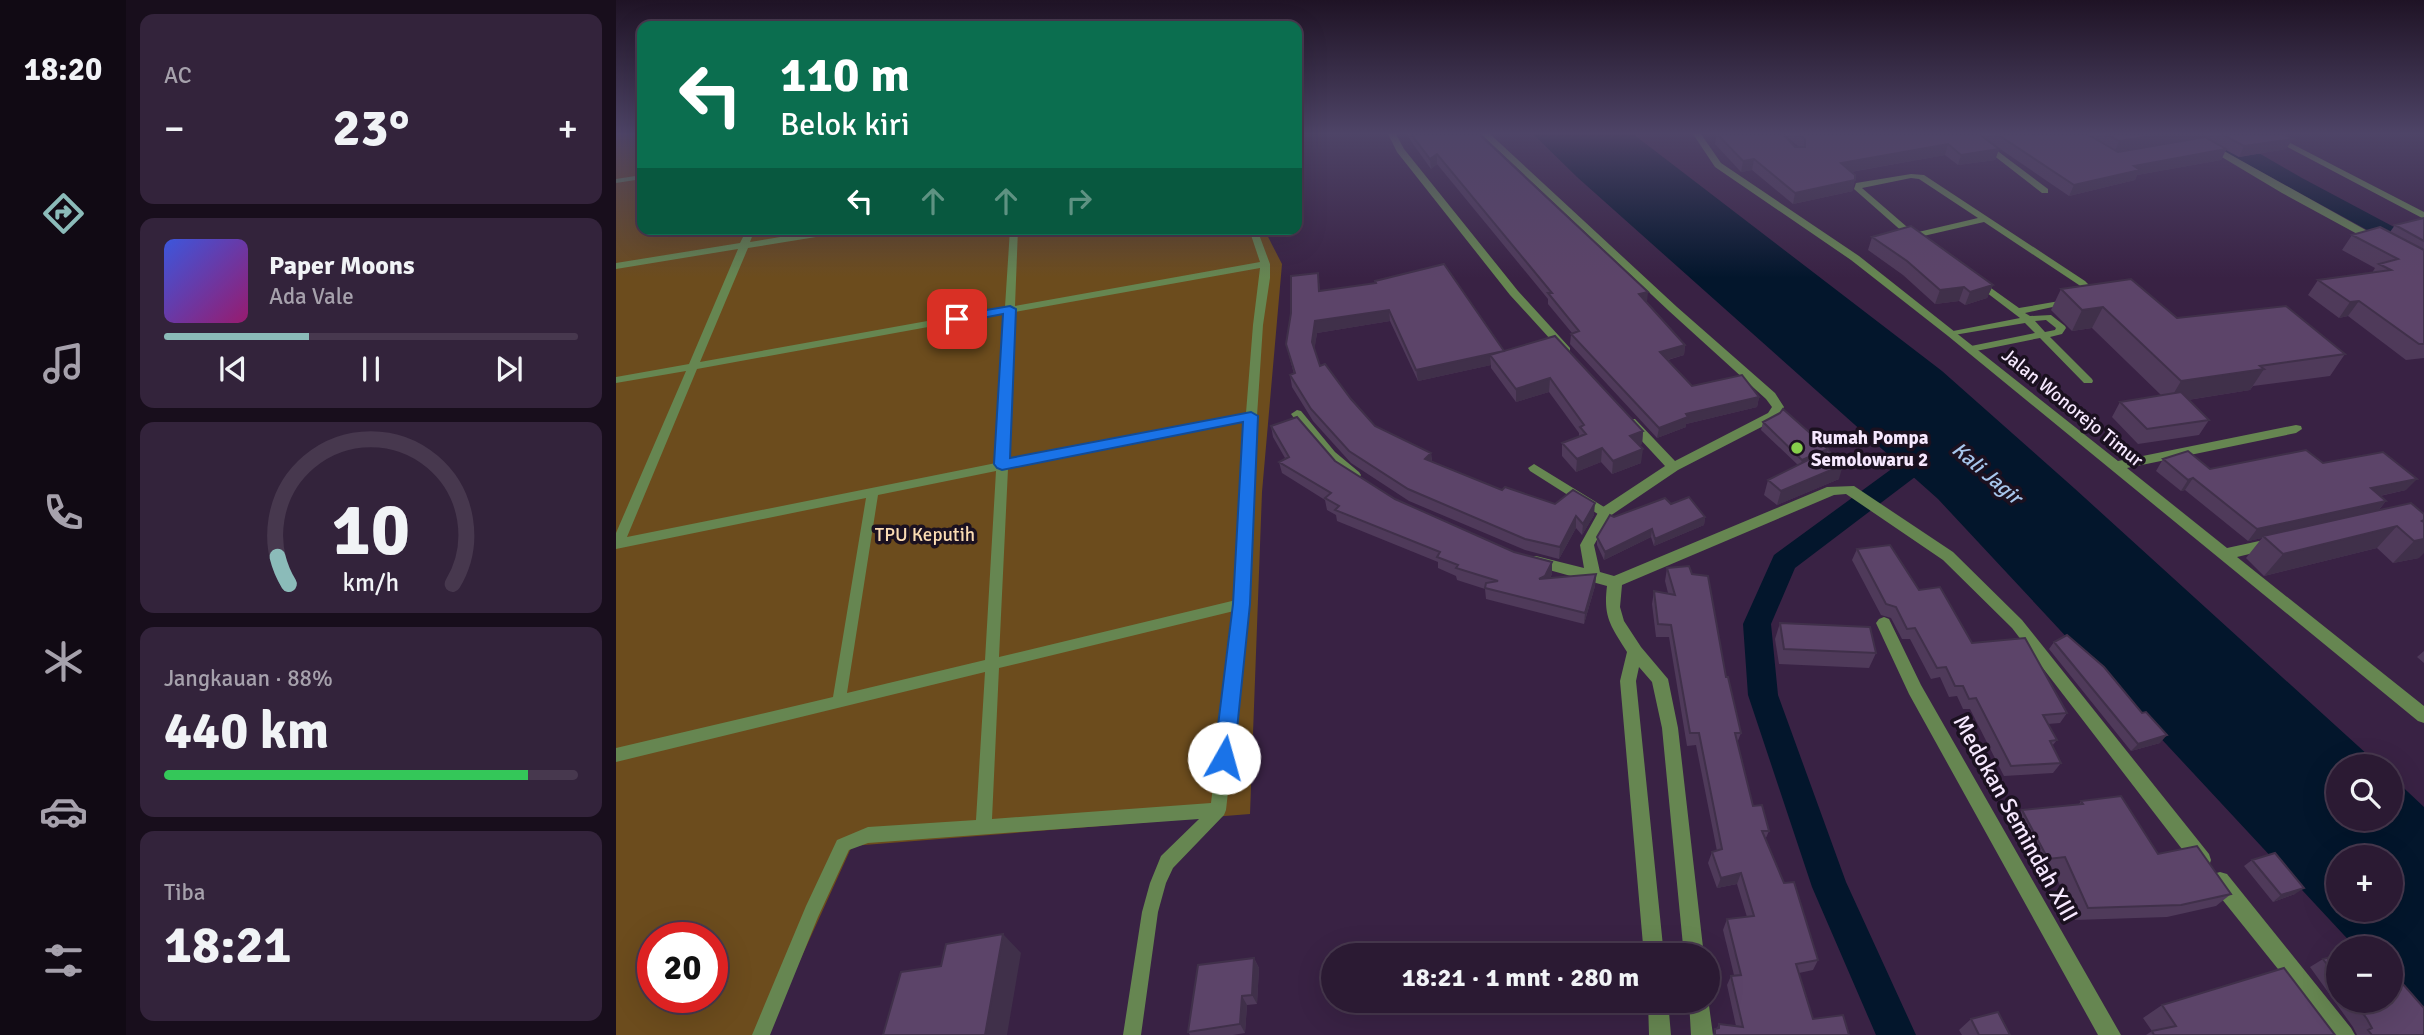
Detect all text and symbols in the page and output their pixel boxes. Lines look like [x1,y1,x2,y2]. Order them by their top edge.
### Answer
text: 110 m [780,45,910,105]
icon: left [665,49,756,140]
text: 18:20 [24,50,102,89]
text: AC [164,61,192,90]
text: 23° [333,96,409,160]
text: − [164,105,185,152]
text: + [557,105,578,152]
text: Belok kiri [780,105,910,144]
icon: left [841,182,879,220]
icon: ahead [914,182,952,220]
icon: ahead [987,182,1025,220]
icon: right [1060,182,1098,220]
icon: directions [39,189,88,238]
text: Paper Moons [269,250,415,282]
text: Ada Vale [269,282,354,311]
pin [927,289,987,349]
icon: arrive [938,300,976,338]
icon: music [39,339,88,388]
street label: Jalan Wonorejo Timur [1997,343,2148,472]
icon: previous [214,350,252,388]
icon: pause [352,350,390,388]
icon: next [490,350,528,388]
place label: Rumah Pompa Semolowaru 2 [1811,426,1929,472]
water label: Kali Jagir [1947,436,2030,512]
marker: Rumah Pompa Semolowaru 2 [1789,440,1805,456]
text: 10 [332,486,410,575]
icon: phone [39,488,88,537]
park label: TPU Keputih [875,523,975,547]
text: km/h [343,566,399,597]
icon: climate [39,637,88,686]
text: Jangkauan · 88% [164,664,333,693]
text: 440 km [164,699,329,763]
street label: Medokan Semindah XIII [1947,710,2084,927]
position arrow [1187,721,1261,795]
map controls [2326,754,2403,1013]
button: search [2326,754,2403,831]
icon: car [39,787,88,836]
button: + [2326,845,2403,922]
text: Tiba [164,878,205,907]
text: 18:21 [164,913,292,977]
speed limit sign: 20 [637,922,728,1013]
icon: filters [39,936,88,985]
button: − [2326,936,2403,1013]
text: 18:21 · 1 mnt · 280 m [1402,962,1639,994]

